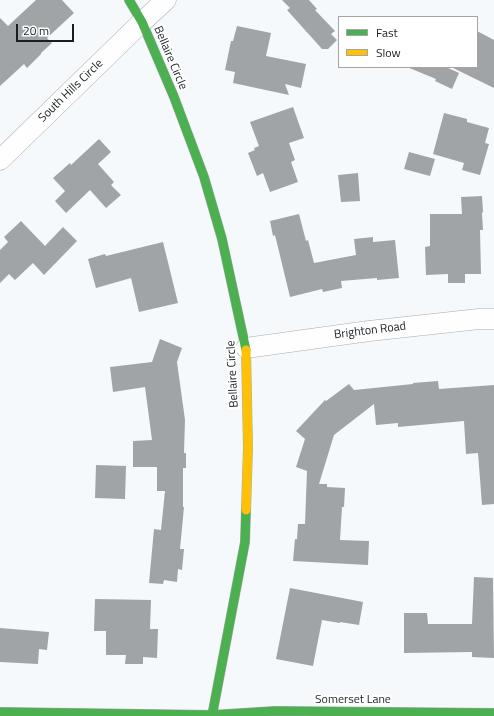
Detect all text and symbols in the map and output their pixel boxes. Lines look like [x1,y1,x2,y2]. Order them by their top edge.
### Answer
scale bar [18,16,76,42]
legend [338,16,478,68]
text: 20 m [23,21,49,40]
text: Fast [376,23,398,42]
street label: Bellaire Circle [150,24,190,92]
text: Slow [376,43,401,62]
street label: South Hills Circle [36,57,106,125]
street label: Brighton Road [333,319,407,343]
street label: Bellaire Circle [224,340,242,408]
street label: Somerset Lane [315,693,391,707]

